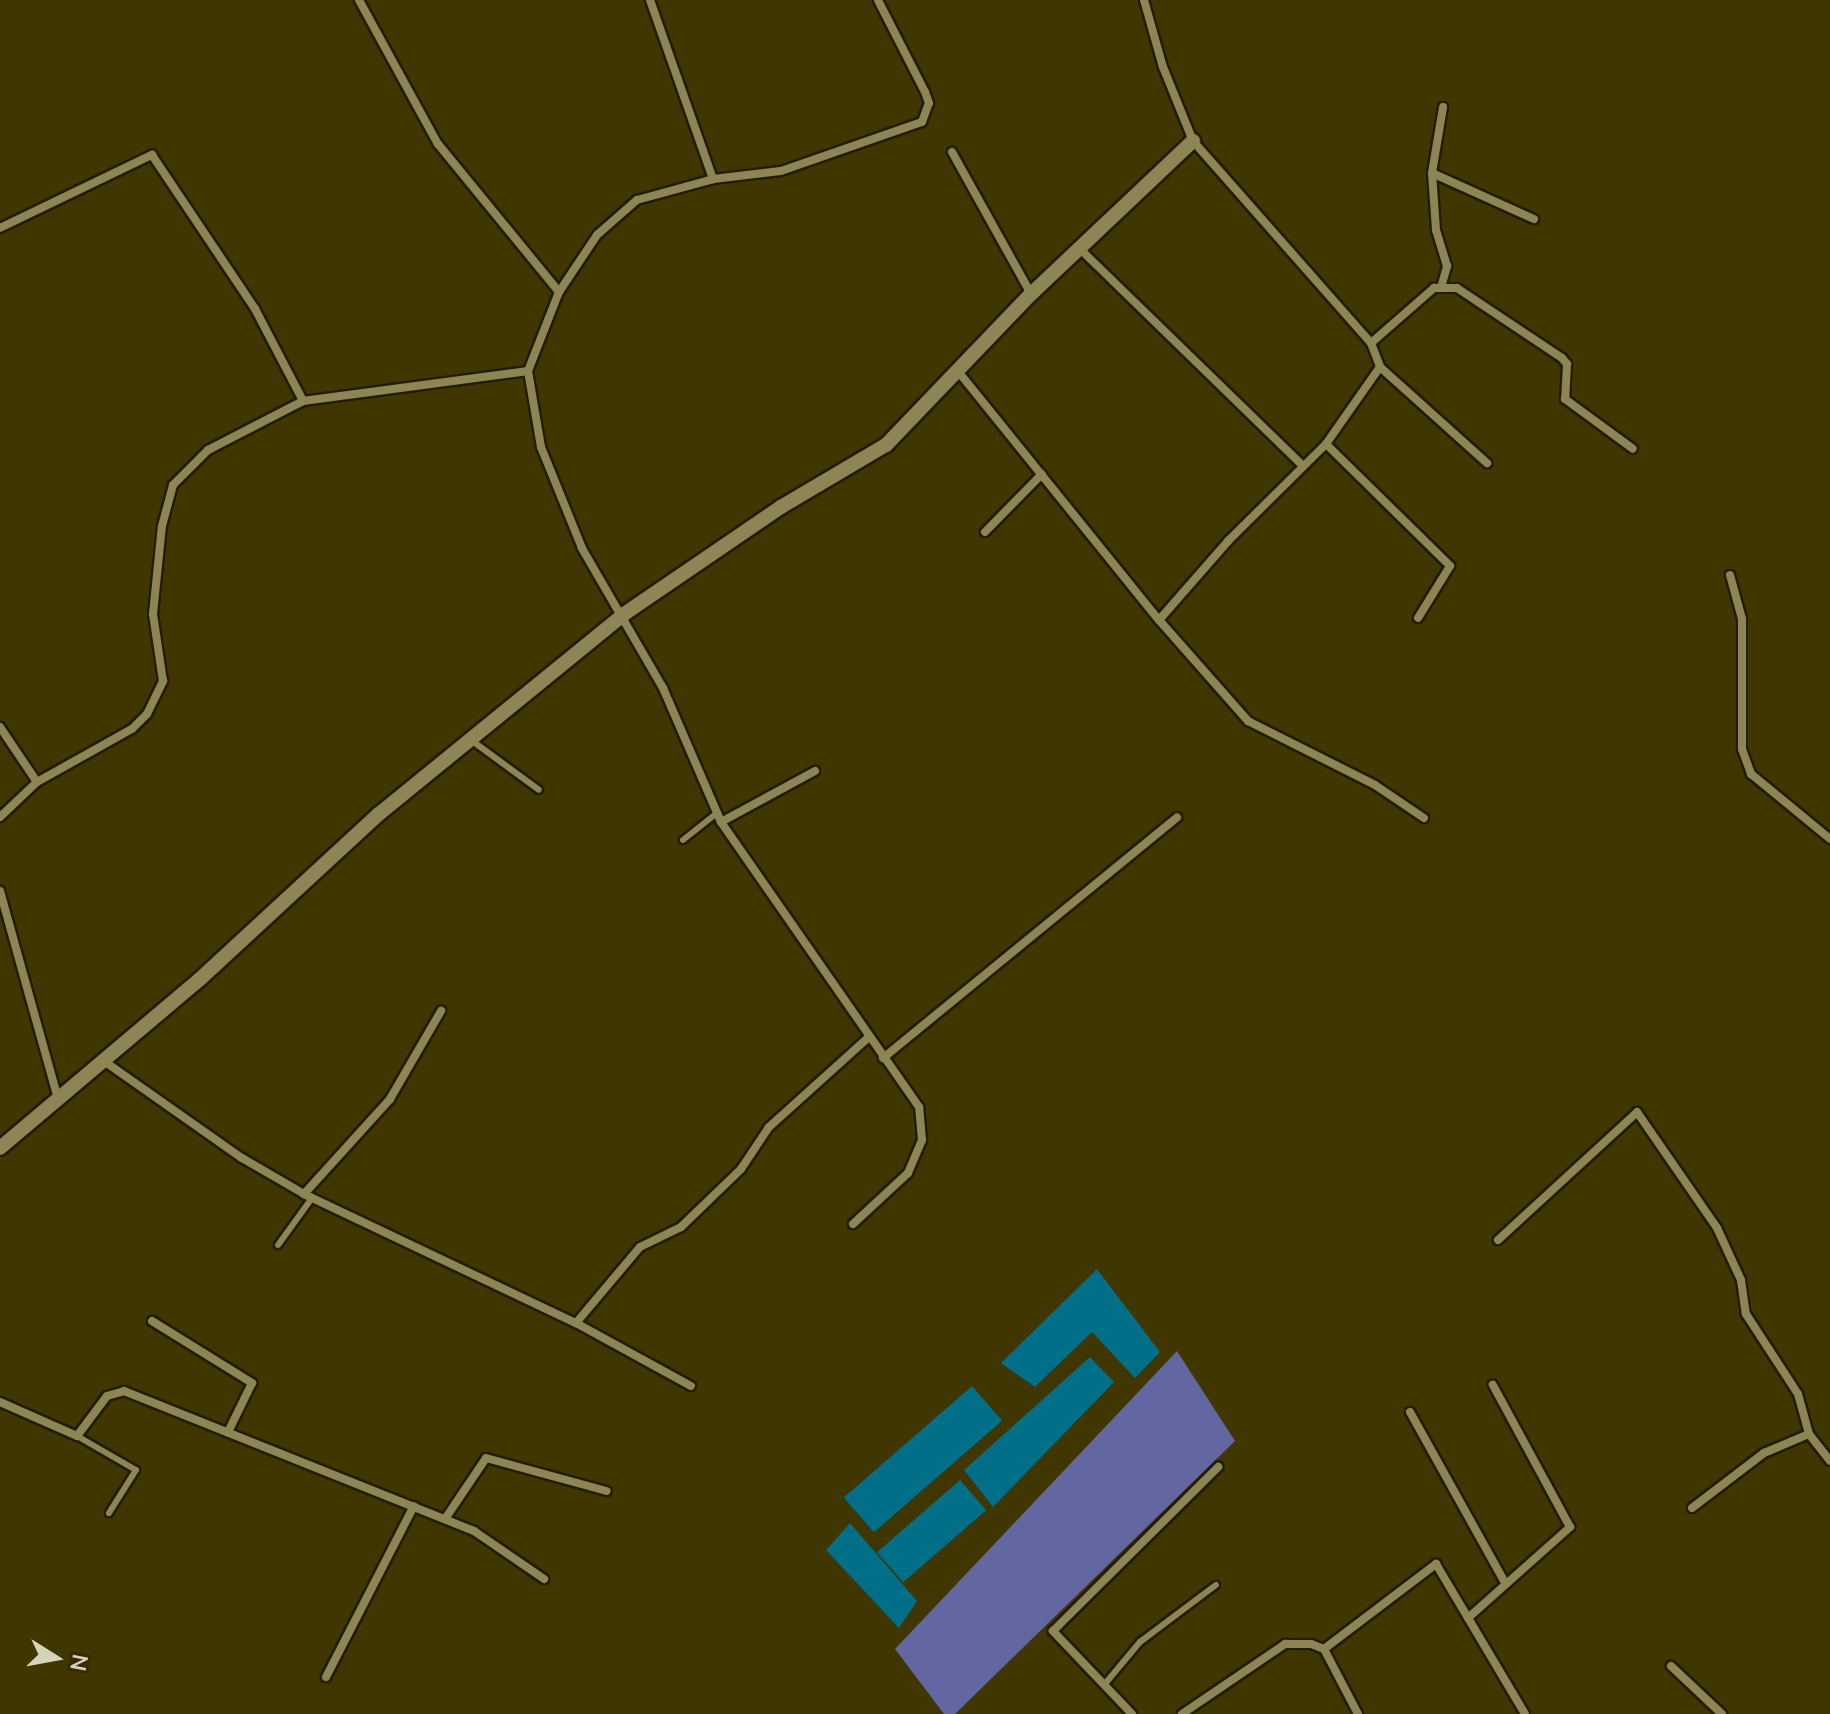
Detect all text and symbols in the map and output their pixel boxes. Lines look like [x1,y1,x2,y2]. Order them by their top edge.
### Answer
north arrow [16,1618,96,1698]
text: N [64,1652,95,1673]

